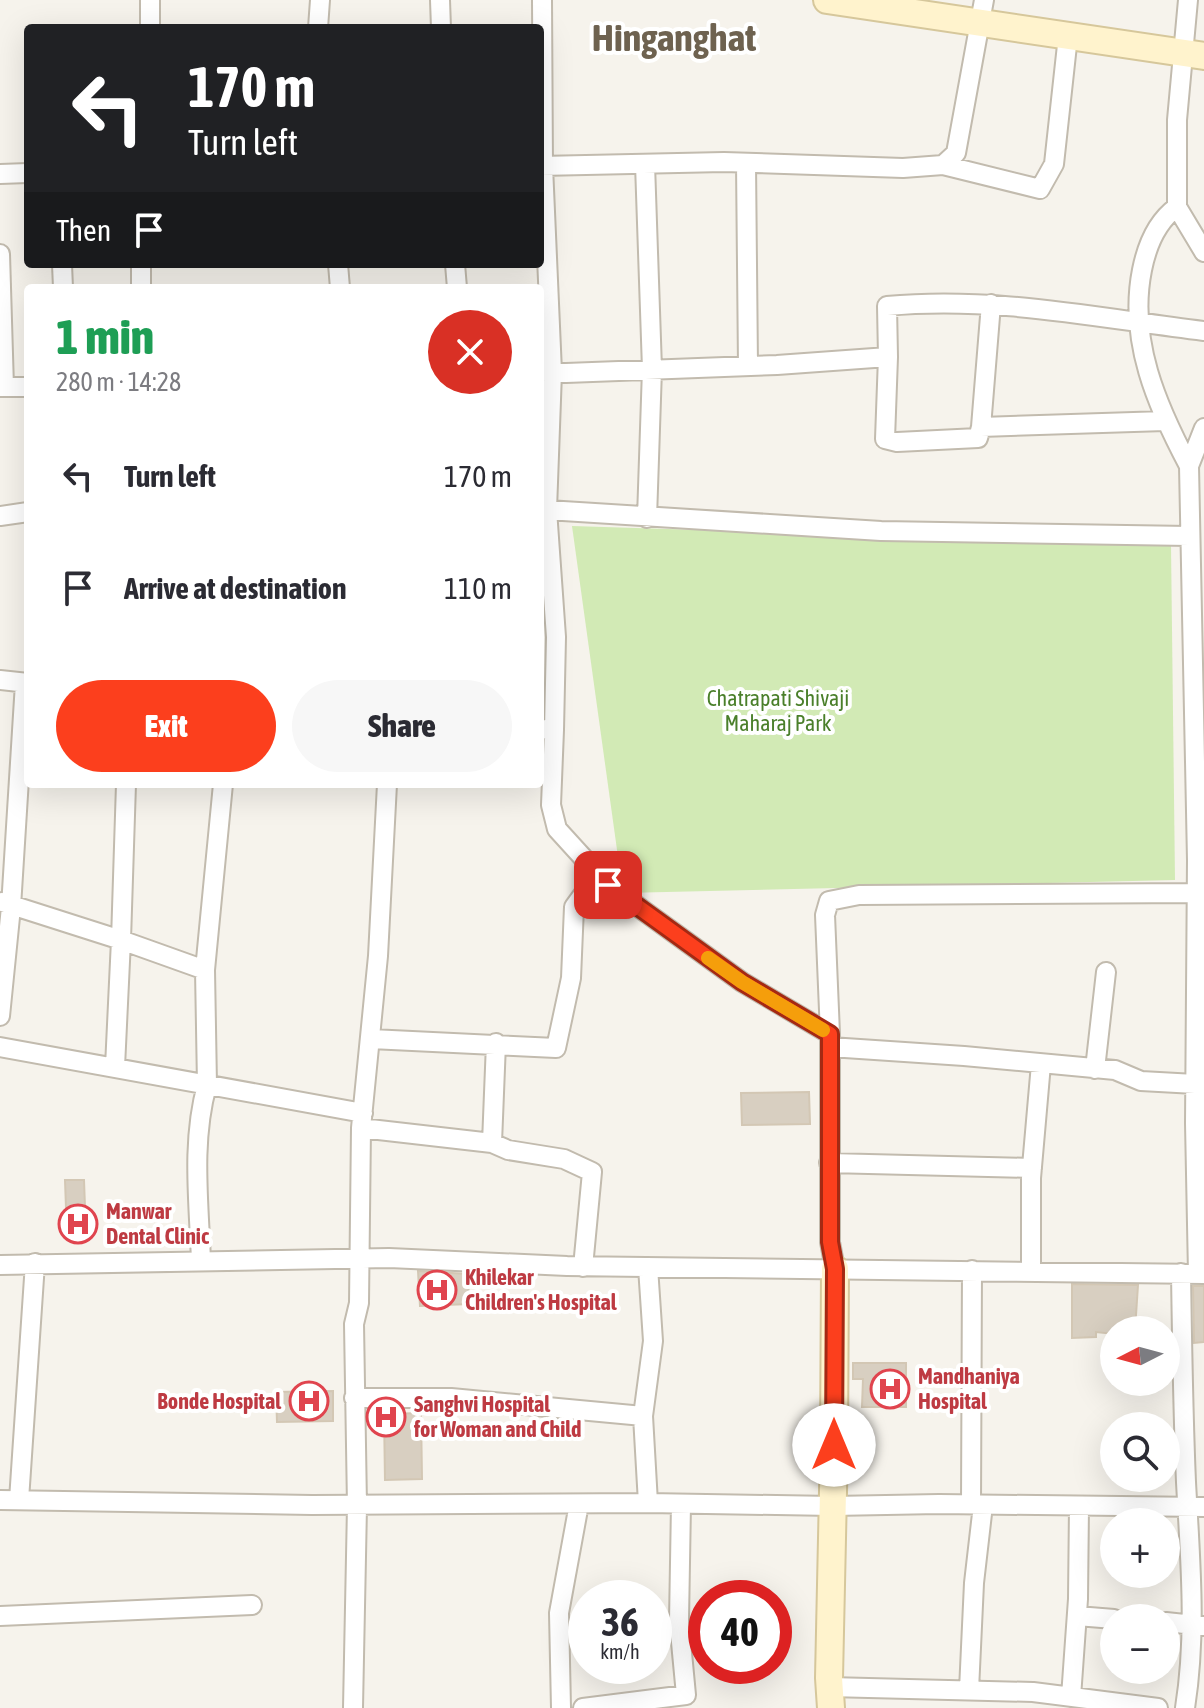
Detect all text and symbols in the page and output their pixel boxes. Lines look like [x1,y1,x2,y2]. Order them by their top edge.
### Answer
district label: Hinganghat [592,16,756,59]
text: 170 m [188,55,315,119]
icon: left [56,56,160,160]
text: Turn left [188,121,298,163]
icon: arrive [127,208,171,252]
text: Then [56,213,111,247]
text: 1 min [56,309,154,364]
button: close [428,310,512,394]
text: 280 m · 14:28 [56,367,181,397]
icon: left [56,454,100,498]
text: Turn left [124,459,216,493]
text: 170 m [444,459,512,493]
icon: arrive [56,566,100,610]
text: Arrive at destination [124,571,346,605]
text: 110 m [444,571,512,605]
button: Exit [56,680,276,772]
button: Share [292,680,512,772]
park label: Chatrapati Shivaji Maharaj Park [707,685,849,736]
pin [574,851,642,919]
icon: arrive [586,863,630,907]
place label: Manwar Dental Clinic [106,1198,210,1249]
hospital icon: Manwar Dental Clinic [57,1203,99,1245]
place label: Khilekar Children's Hospital [465,1264,618,1315]
hospital icon: Khilekar Children's Hospital [416,1269,458,1311]
north arrow [1100,1316,1180,1396]
map controls [1100,1316,1180,1684]
place label: Mandhaniya Hospital [918,1363,1020,1414]
hospital icon: Mandhaniya Hospital [869,1368,911,1410]
hospital icon: Bonde Hospital [288,1380,330,1422]
place label: Bonde Hospital [157,1388,282,1414]
place label: Sanghvi Hospital for Woman and Child [413,1391,581,1442]
hospital icon: Sanghvi Hospital for Woman and Child [365,1396,407,1438]
position arrow [792,1403,876,1487]
button: search [1100,1412,1180,1492]
button: + [1100,1508,1180,1588]
speed limit sign: 40 [688,1580,792,1684]
text: 36 [601,1599,639,1644]
button: − [1100,1604,1180,1684]
text: km/h [600,1640,640,1663]

